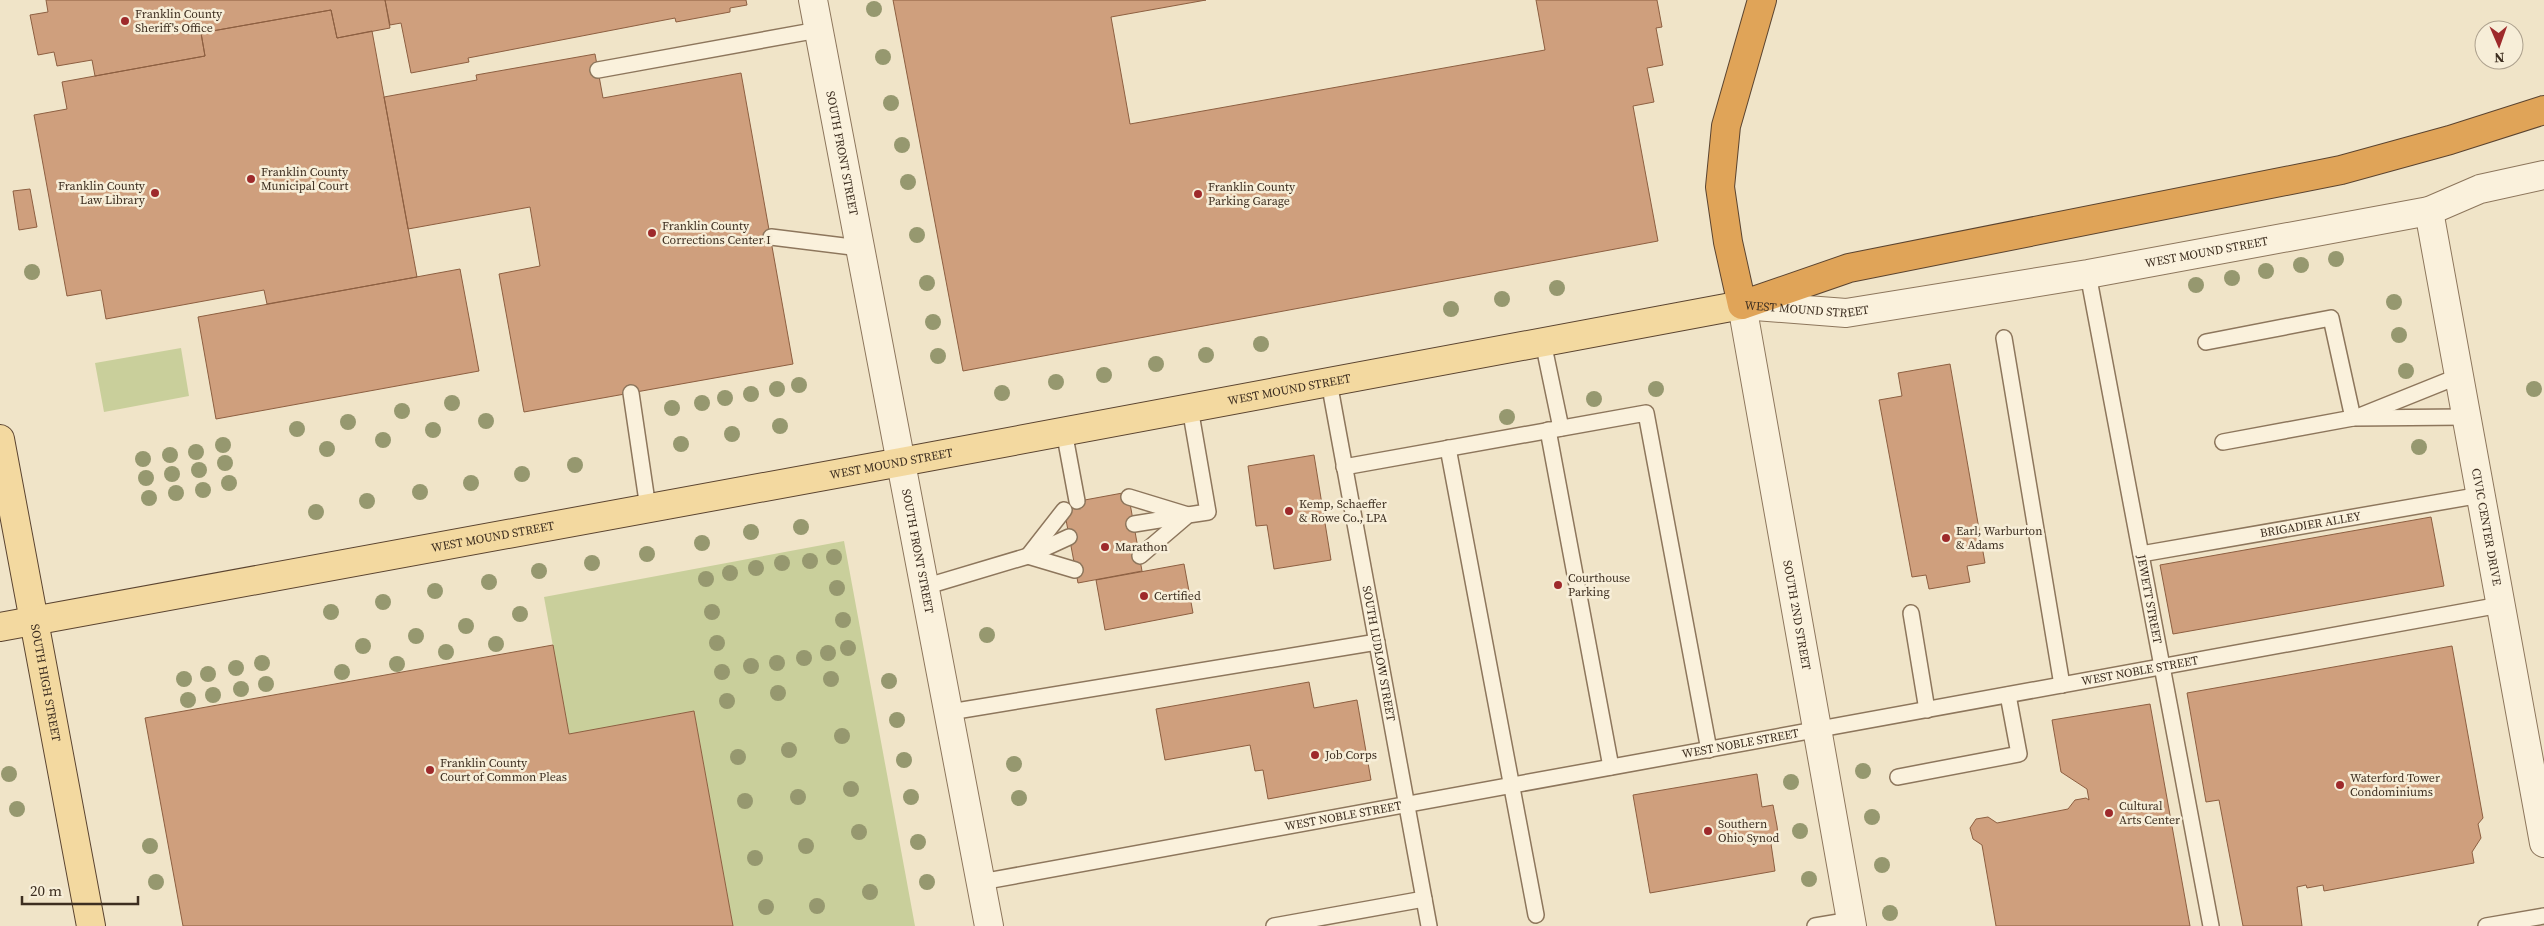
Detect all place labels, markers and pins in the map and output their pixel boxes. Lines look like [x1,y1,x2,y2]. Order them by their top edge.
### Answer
place label: Franklin County Sheriff's Office [135,6,223,36]
marker: Franklin County Sheriff's Office [119,15,131,27]
place label: Franklin County Municipal Court [261,164,349,194]
marker: Franklin County Municipal Court [245,173,257,185]
place label: Franklin County Law Library [58,178,146,208]
place label: Franklin County Parking Garage [1208,179,1296,209]
marker: Franklin County Law Library [149,187,161,199]
marker: Franklin County Parking Garage [1192,188,1204,200]
place label: Franklin County Corrections Center I [662,218,771,248]
marker: Franklin County Corrections Center I [646,227,658,239]
place label: Kemp, Schaeffer & Rowe Co., LPA [1299,496,1387,526]
marker: Kemp, Schaeffer & Rowe Co., LPA [1283,505,1295,517]
place label: Earl, Warburton & Adams [1956,523,2042,553]
marker: Earl, Warburton & Adams [1940,532,1952,544]
place label: Marathon [1115,539,1168,555]
marker: Marathon [1099,541,1111,553]
place label: Courthouse Parking [1568,570,1630,600]
marker: Courthouse Parking [1552,579,1564,591]
place label: Certified [1154,588,1201,604]
marker: Certified [1138,590,1150,602]
place label: Job Corps [1324,747,1377,763]
marker: Job Corps [1309,749,1321,761]
place label: Franklin County Court of Common Pleas [440,755,567,785]
marker: Franklin County Court of Common Pleas [424,764,436,776]
place label: Waterford Tower Condominiums [2350,770,2440,800]
marker: Waterford Tower Condominiums [2334,779,2346,791]
place label: Cultural Arts Center [2119,798,2180,828]
marker: Cultural Arts Center [2103,807,2115,819]
place label: Southern Ohio Synod [1718,816,1780,846]
marker: Southern Ohio Synod [1702,825,1714,837]

